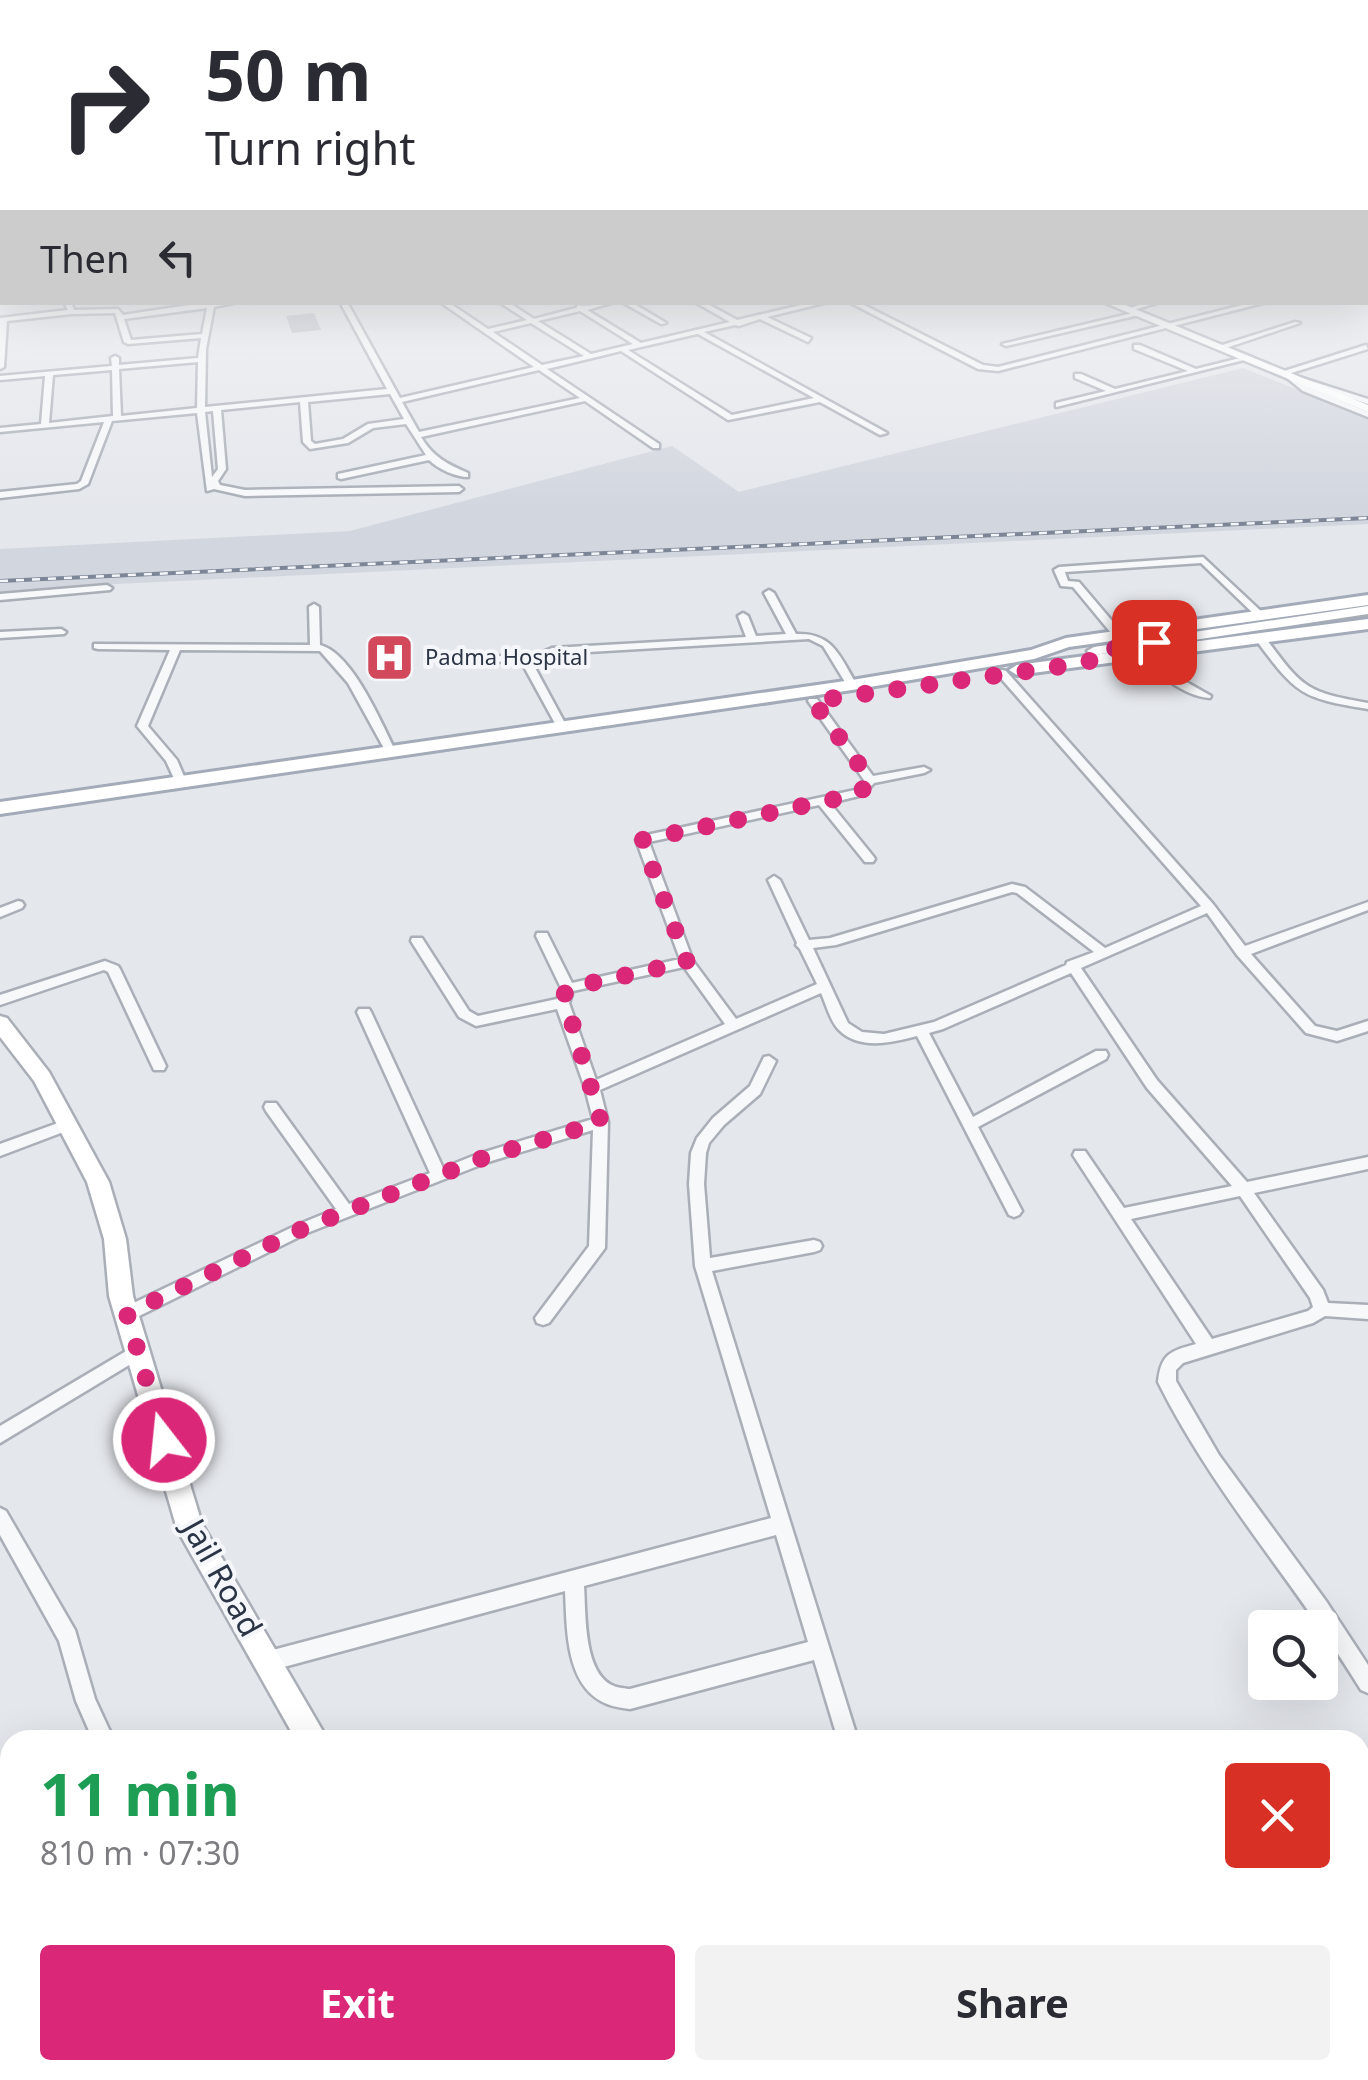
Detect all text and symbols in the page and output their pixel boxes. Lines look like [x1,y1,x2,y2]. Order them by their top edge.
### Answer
text: 50 m [205,26,372,122]
icon: right [40,40,170,170]
text: Turn right [205,117,416,178]
icon: left [150,230,205,285]
text: Then [40,232,130,284]
pin [1112,600,1197,685]
icon: arrive [1127,615,1182,670]
hospital icon: Padma Hospital [364,631,416,683]
place label: Padma Hospital [425,641,588,671]
position arrow [112,1388,216,1492]
street label: Jail Road [172,1508,273,1644]
map controls [1248,1610,1338,1700]
button: search [1248,1610,1338,1700]
text: 11 min [40,1752,240,1834]
button: close [1225,1763,1330,1868]
text: 810 m · 07:30 [40,1831,240,1874]
button: Exit [40,1945,675,2060]
button: Share [695,1945,1330,2060]

